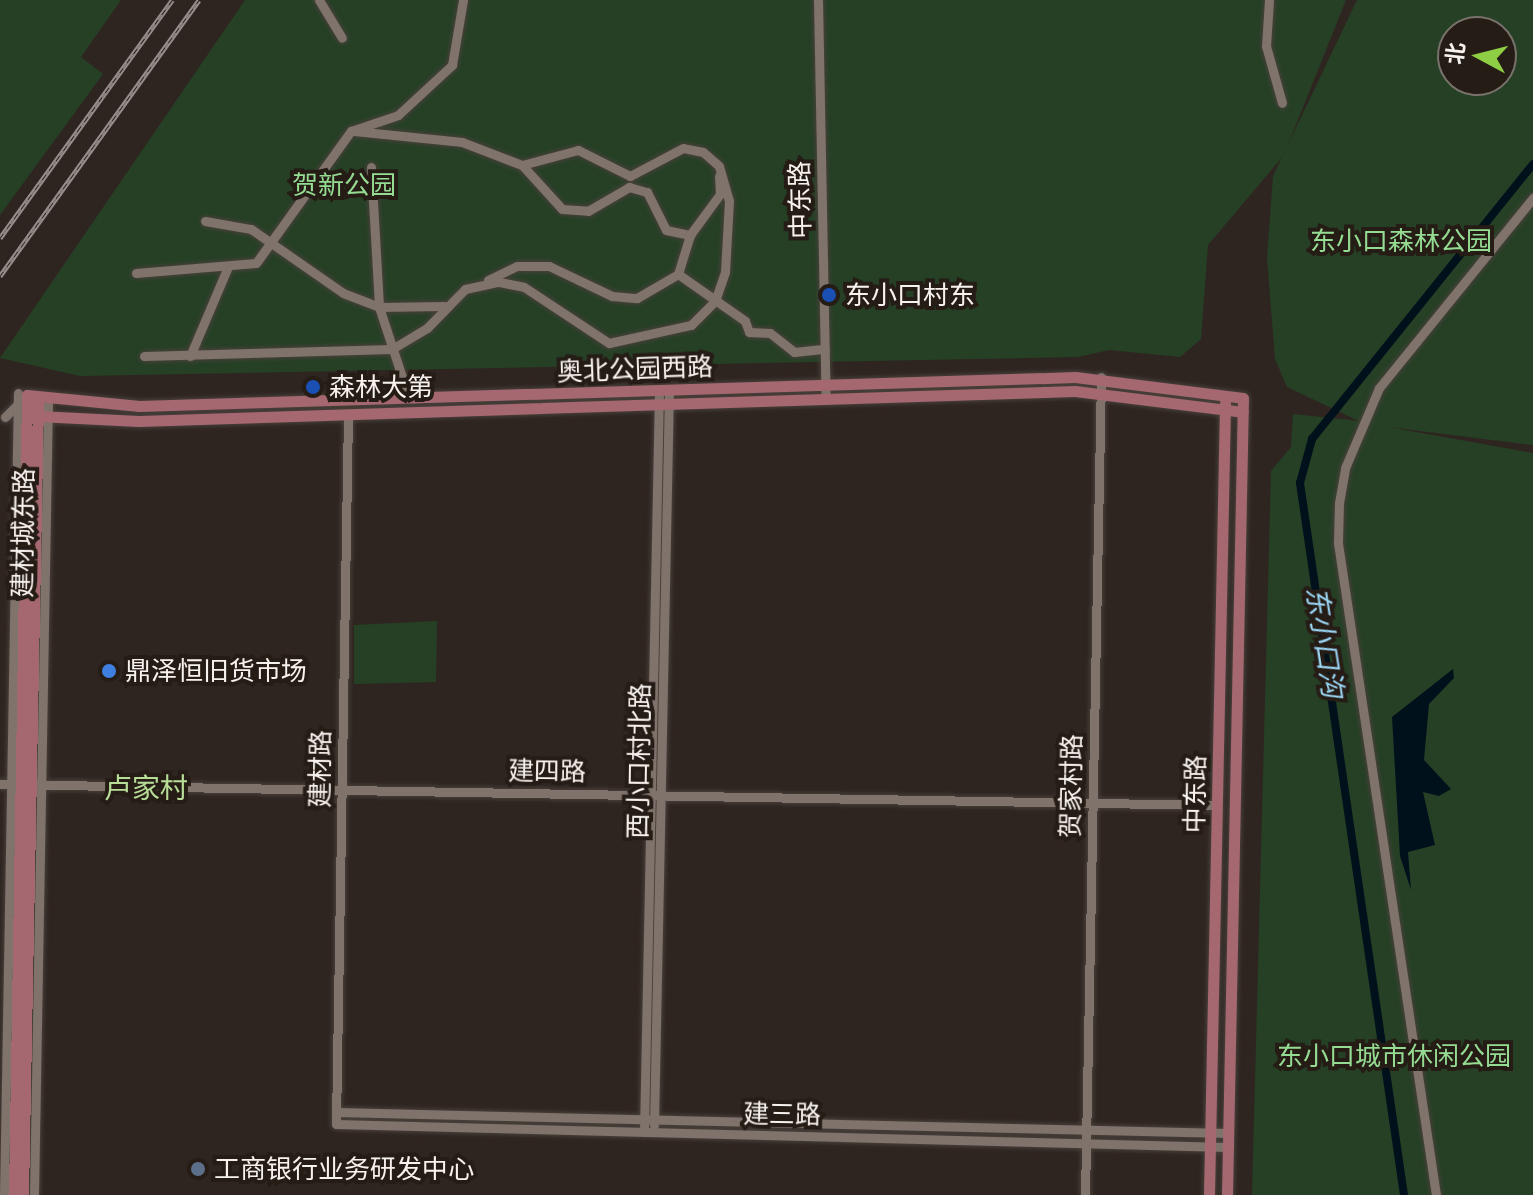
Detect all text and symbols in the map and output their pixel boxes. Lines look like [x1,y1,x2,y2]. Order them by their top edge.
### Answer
north arrow [1437,16,1517,96]
text: 北 [1439,41,1471,66]
street label: 中东路 [784,161,816,239]
park label: 贺新公园 [292,169,396,201]
park label: 东小口森林公园 [1310,225,1492,257]
place label: 东小口村东 [845,279,975,311]
marker: 东小口村东 [820,286,838,304]
street label: 奥北公园西路 [557,351,713,387]
place label: 森林大第 [329,371,433,403]
marker: 森林大第 [304,378,322,396]
street label: 建材城东路 [6,468,40,598]
water label: 东小口沟 [1300,584,1350,700]
place label: 鼎泽恒旧货市场 [125,655,307,687]
marker: 鼎泽恒旧货市场 [100,662,118,680]
street label: 西小口村北路 [622,683,656,839]
street label: 建材路 [304,730,336,808]
street label: 贺家村路 [1054,734,1088,838]
street label: 建四路 [508,755,586,787]
street label: 中东路 [1179,755,1211,833]
district label: 卢家村 [104,771,188,805]
park label: 东小口城市休闲公园 [1277,1040,1511,1072]
street label: 建三路 [743,1098,821,1130]
place label: 工商银行业务研发中心 [214,1153,474,1185]
marker: 工商银行业务研发中心 [189,1160,207,1178]

